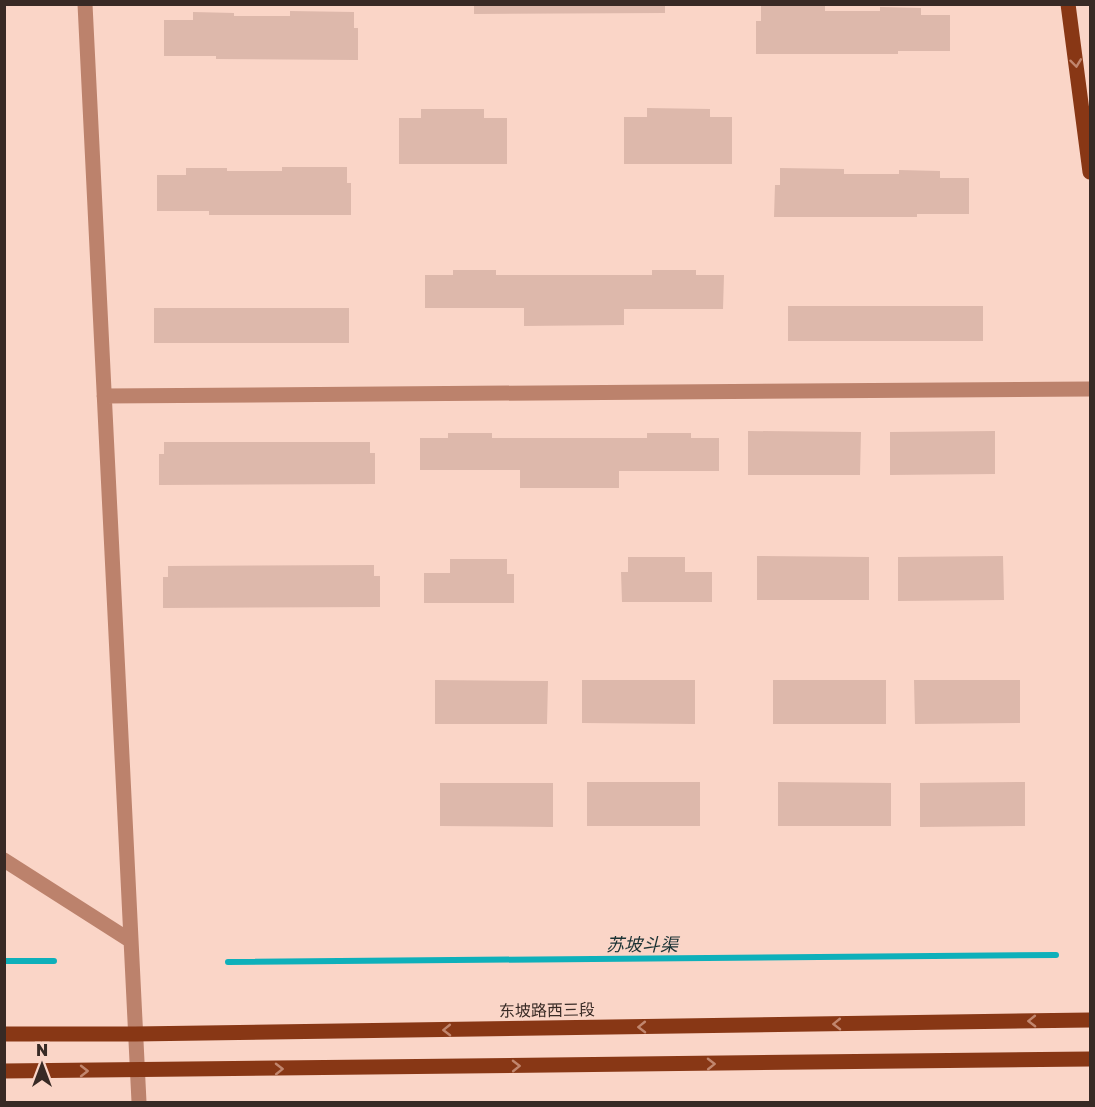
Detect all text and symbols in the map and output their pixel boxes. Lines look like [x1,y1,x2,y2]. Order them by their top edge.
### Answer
one-way arrow [1069,58,1082,67]
water label: 苏坡斗渠 [606,933,681,955]
street label: 东坡路西三段 [499,999,595,1021]
one-way arrow [1028,1015,1037,1027]
one-way arrow [833,1018,842,1030]
one-way arrow [638,1021,647,1033]
one-way arrow [443,1023,452,1036]
north arrow [12,1035,72,1095]
text: N [36,1040,48,1060]
one-way arrow [706,1058,715,1070]
one-way arrow [511,1060,520,1072]
one-way arrow [274,1063,283,1075]
one-way arrow [79,1065,88,1077]

